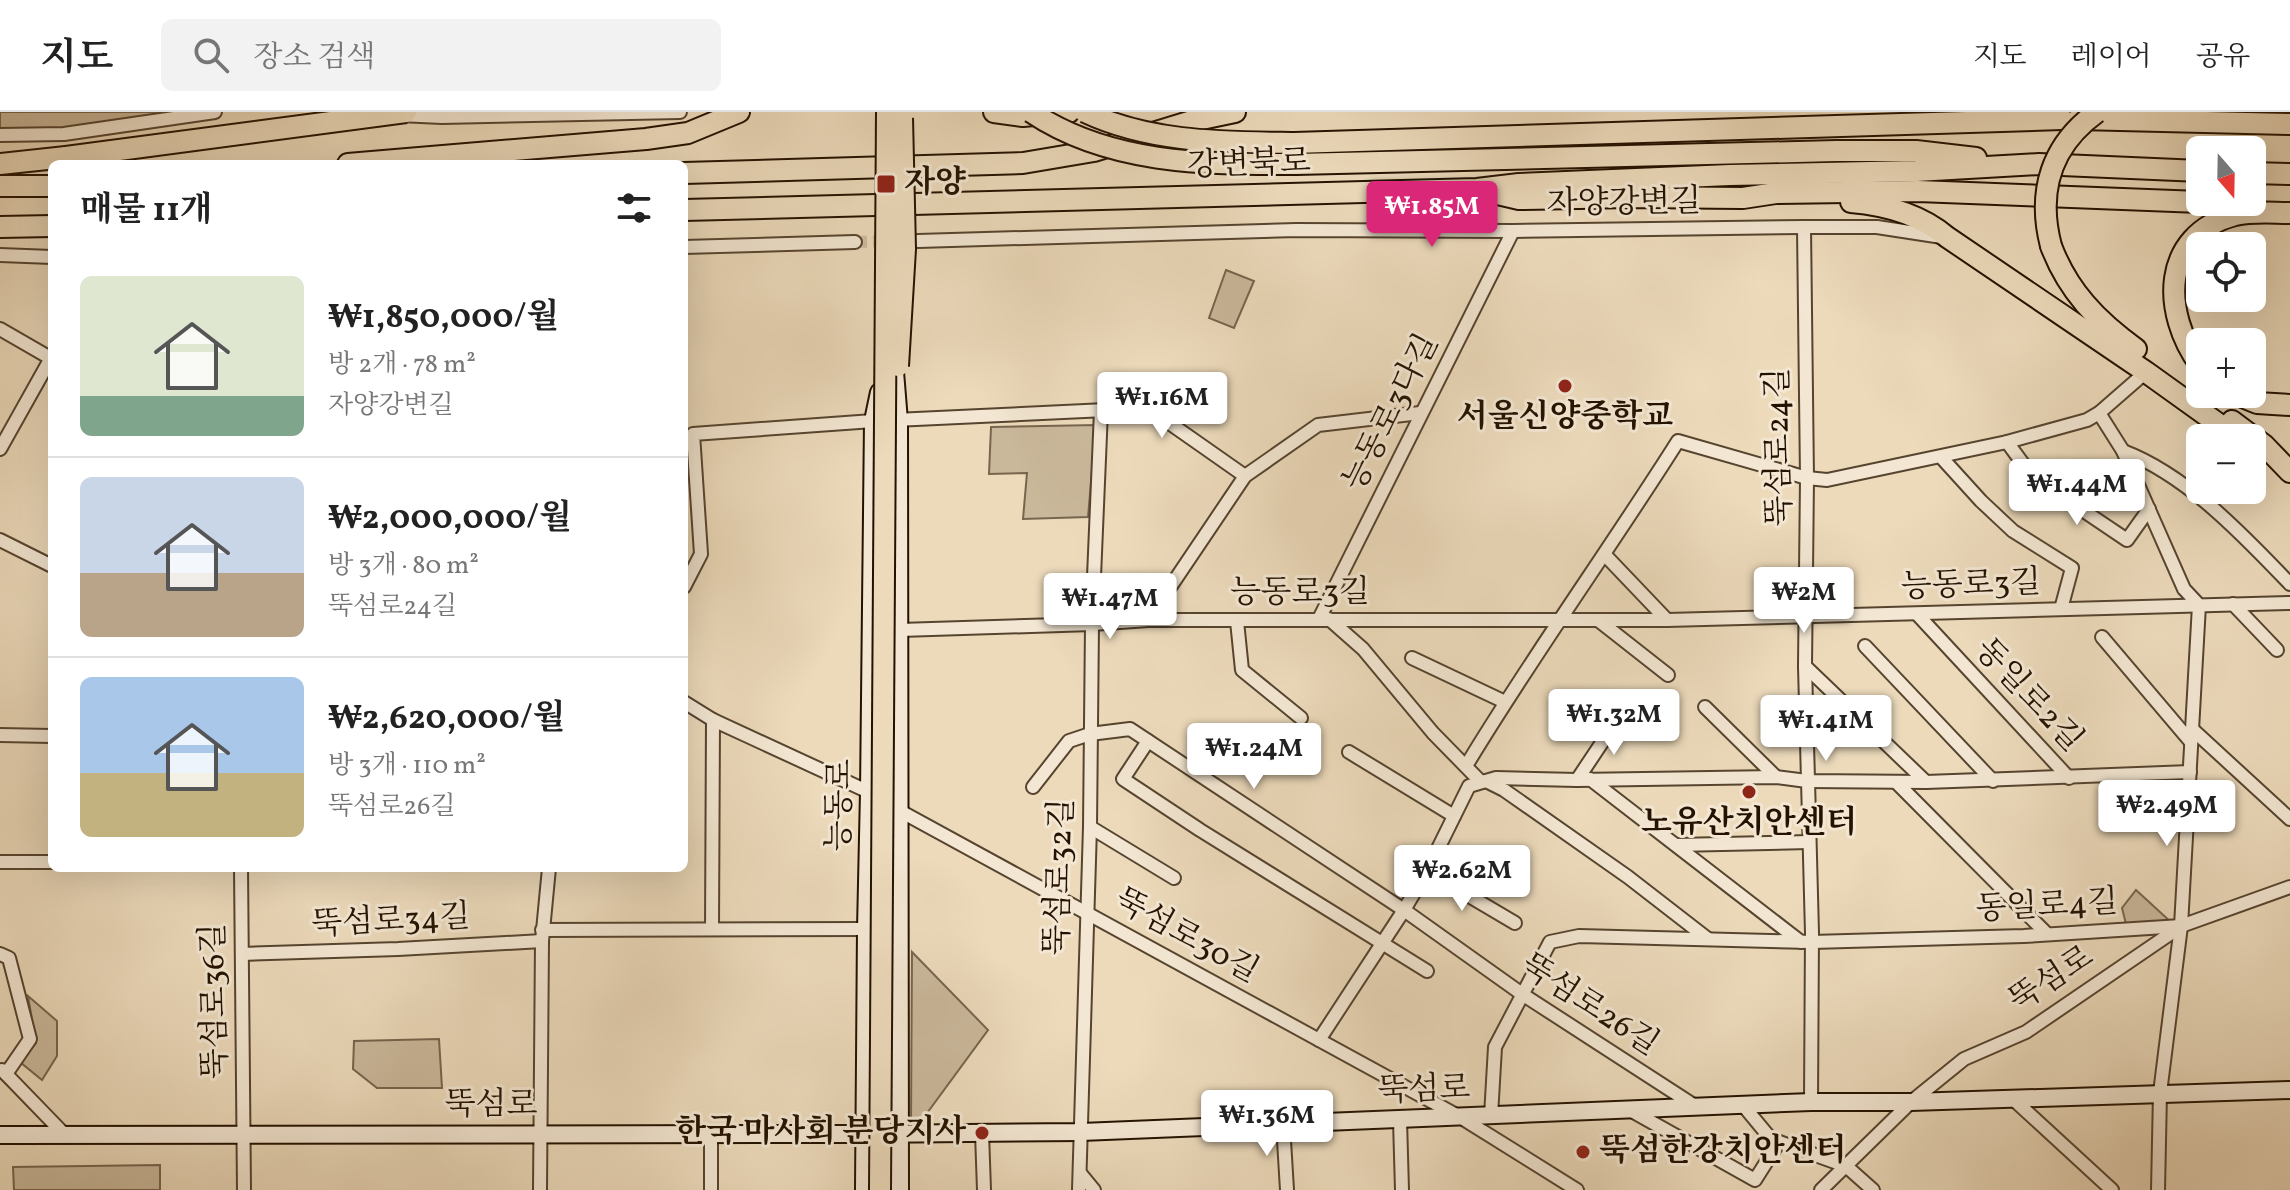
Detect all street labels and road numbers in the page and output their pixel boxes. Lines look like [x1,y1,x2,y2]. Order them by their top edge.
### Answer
street label: 강변북로 [1186,141,1312,189]
street label: 자양강변길 [1546,181,1702,227]
street label: 능동로3다길 [1334,327,1450,499]
street label: 뚝섬로24길 [1757,367,1803,527]
street label: 능동로3길 [1900,562,2042,610]
street label: 능동로3길 [1230,572,1370,616]
street label: 동일로2길 [1964,629,2092,763]
street label: 능동로 [818,758,864,852]
street label: 뚝섬로32길 [1036,798,1086,956]
street label: 뚝섬로30길 [1106,879,1266,995]
street label: 동일로4길 [1975,881,2119,933]
street label: 뚝섬로34길 [310,896,472,948]
street label: 뚝섬로36길 [193,922,239,1080]
street label: 뚝섬로 [2001,936,2103,1024]
street label: 뚝섬로26길 [1511,945,1667,1067]
street label: 뚝섬로 [1377,1067,1471,1115]
street label: 뚝섬로 [445,1084,537,1128]

